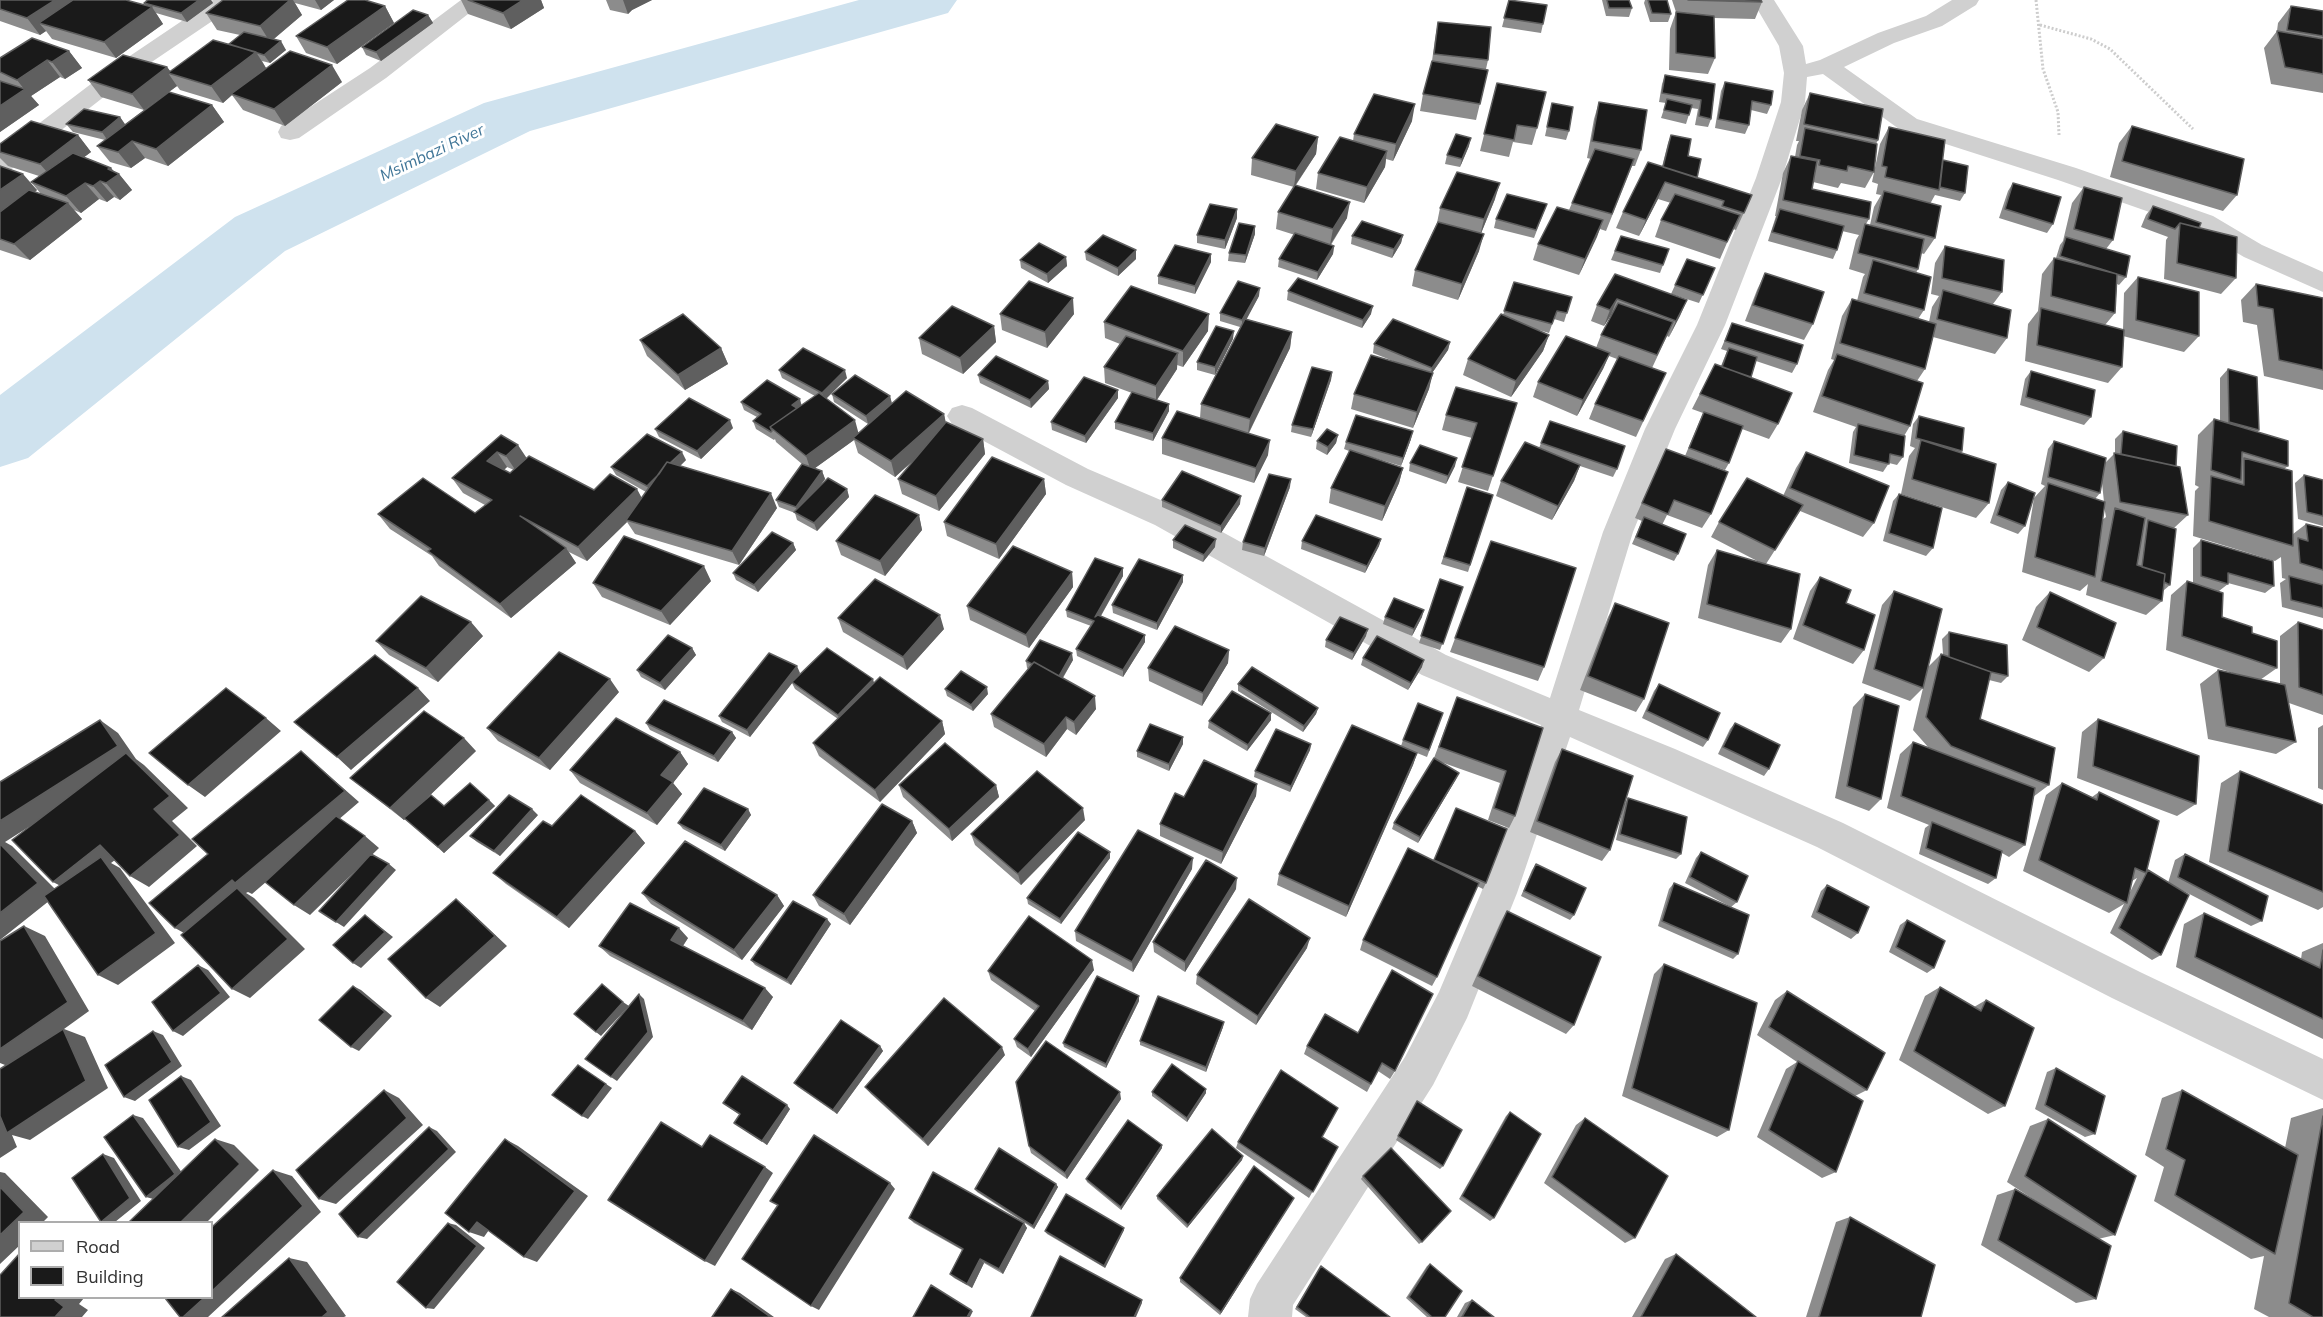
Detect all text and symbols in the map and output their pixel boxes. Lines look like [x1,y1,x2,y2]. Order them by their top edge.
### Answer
water label: Msimbazi River [377,120,487,186]
legend [18,1221,213,1299]
text: Road [76,1235,120,1258]
text: Building [76,1265,144,1288]

